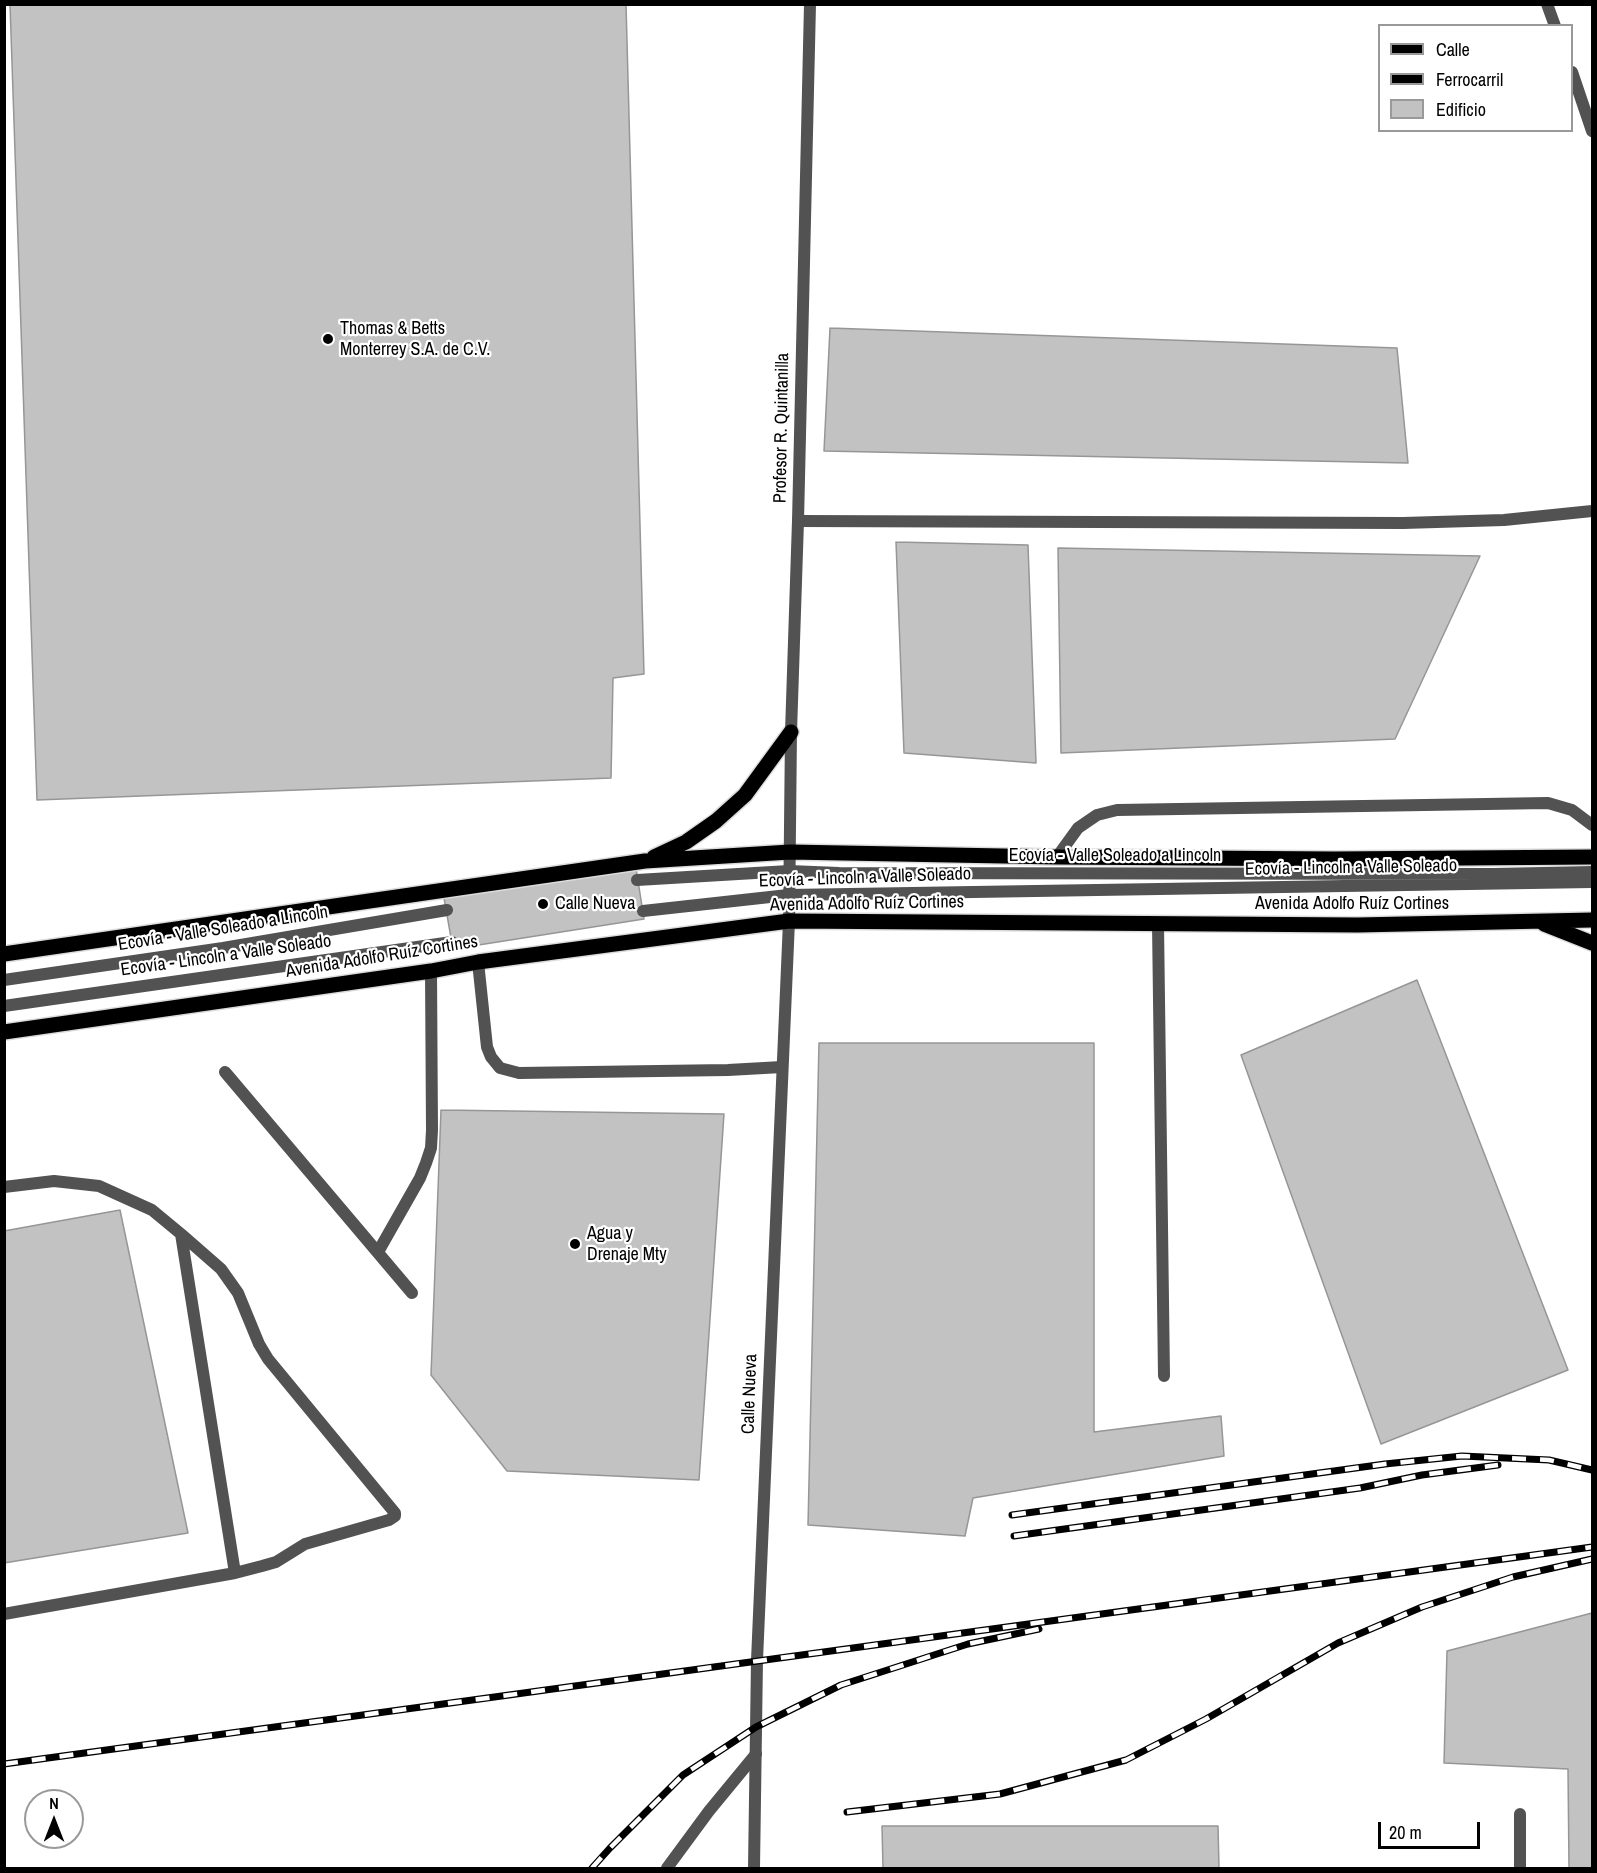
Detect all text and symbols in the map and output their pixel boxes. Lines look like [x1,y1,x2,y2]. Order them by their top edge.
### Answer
legend [1378,24,1573,132]
text: Calle [1436,37,1470,62]
text: Ferrocarril [1436,67,1503,92]
text: Edificio [1436,97,1486,122]
place label: Thomas & Betts Monterrey S.A. de C.V. [340,318,490,360]
marker: Thomas & Betts Monterrey S.A. de C.V. [321,332,335,346]
street label: Profesor R. Quintanilla [770,353,794,503]
street label: Ecovía - Valle Soleado a Lincoln [1009,845,1221,867]
street label: Ecovía - Lincoln a Valle Soleado [1245,855,1457,881]
street label: Ecovía - Lincoln a Valle Soleado [759,864,971,892]
street label: Avenida Adolfo Ruíz Cortines [770,892,964,916]
place label: Calle Nueva [555,893,635,915]
street label: Avenida Adolfo Ruíz Cortines [1255,893,1449,915]
marker: Calle Nueva [536,897,550,911]
street label: Ecovía - Valle Soleado a Lincoln [116,902,330,956]
street label: Ecovía - Lincoln a Valle Soleado [119,931,333,981]
street label: Avenida Adolfo Ruíz Cortines [284,931,480,983]
place label: Agua y Drenaje Mty [587,1223,667,1266]
marker: Agua y Drenaje Mty [568,1237,582,1251]
street label: Calle Nueva [738,1353,762,1435]
north arrow [24,1789,84,1849]
text: N [49,1792,59,1814]
scale bar [1381,1810,1483,1848]
text: 20 m [1389,1820,1422,1845]

